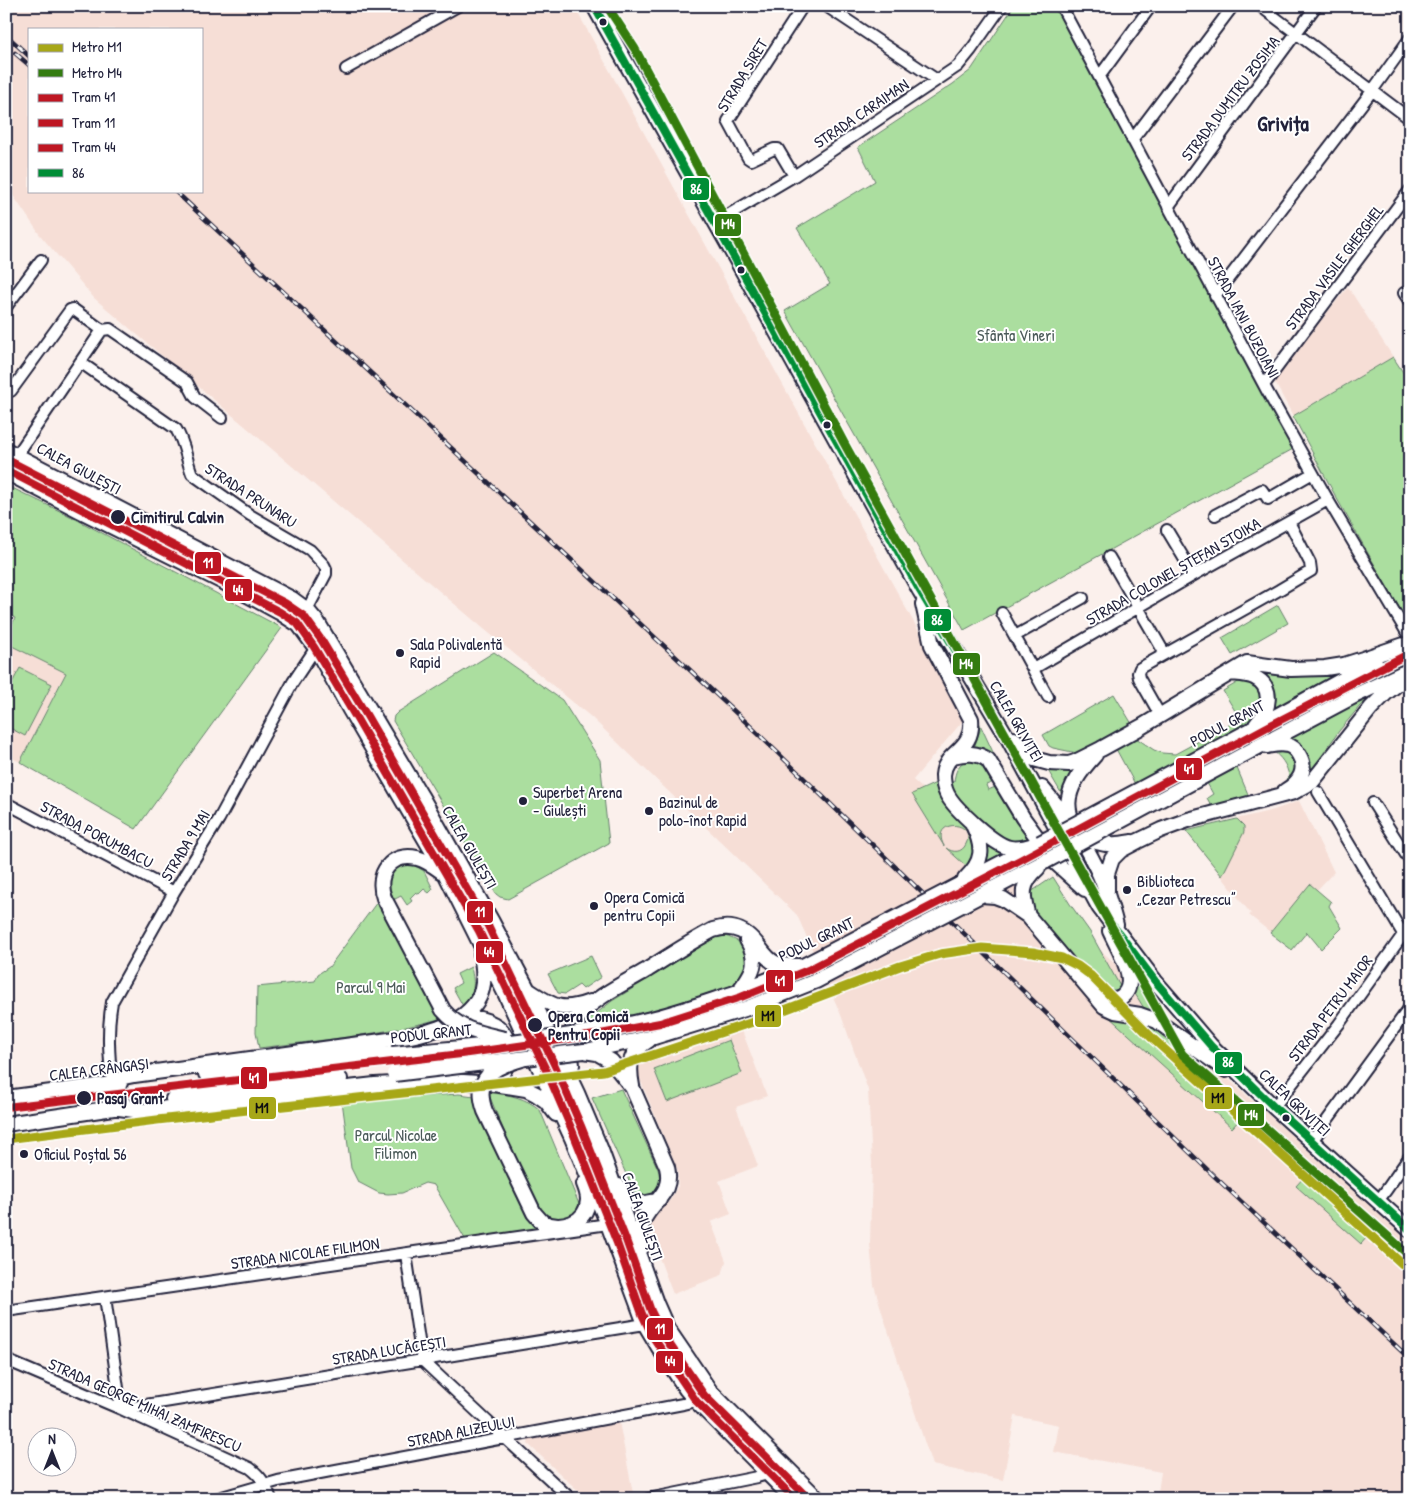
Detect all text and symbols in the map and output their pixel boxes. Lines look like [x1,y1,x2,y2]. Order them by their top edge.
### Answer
unlabelled marker [598,17,608,27]
legend [28,28,202,192]
street label: STRADA DUMITRU ZOSIMA [1176,31,1284,165]
street label: STRADA SIRET [711,34,773,116]
text: Metro M1 [72,36,122,57]
text: Metro M4 [72,62,122,83]
street label: STRADA CARAIMAN [809,73,913,153]
text: Tram 41 [72,86,115,107]
district label: Grivița [1257,109,1309,138]
text: Tram 11 [72,112,115,133]
text: Tram 44 [72,136,116,157]
text: 86 [72,162,84,183]
line badge: 86 [682,177,710,201]
text: 86 [690,179,702,198]
street label: STRADA VASILE GHERGHEL [1280,200,1388,334]
line badge: M4 [714,213,742,237]
text: M4 [721,214,736,233]
street label: STRADA IANI BUZOIANI [1203,253,1285,381]
unlabelled marker [736,265,746,275]
park label: Sfânta Vineri [977,324,1055,346]
unlabelled marker [822,420,832,430]
street label: CALEA GIULEȘTI [33,436,125,500]
street label: STRADA PRUNARU [201,457,301,533]
place label: Cimitirul Calvin [131,506,224,528]
marker: Cimitirul Calvin [109,508,127,526]
street label: STRADA COLONEL ȘTEFAN STOIKA [1082,512,1265,630]
line badge: 11 [194,551,222,575]
text: 11 [203,553,213,572]
line badge: 44 [224,578,253,602]
text: 44 [233,580,244,599]
line badge: 86 [923,608,952,632]
text: 86 [931,610,943,629]
place label: Sala Polivalentă Rapid [410,633,502,673]
marker: Sala Polivalentă Rapid [394,647,406,659]
line badge: M4 [952,652,981,676]
text: M4 [959,654,974,673]
street label: CALEA GRIVIȚEI [985,676,1049,766]
street label: PODUL GRANT [1186,694,1269,752]
line badge: 41 [1175,757,1203,781]
text: 41 [1184,759,1194,778]
place label: Superbet Arena - Giulești [533,781,622,821]
place label: Bazinul de polo-înot Rapid [659,791,746,831]
street label: STRADA PORUMBACU [37,795,157,873]
marker: Superbet Arena - Giulești [517,795,529,807]
street label: CALEA GIULEȘTI [437,801,503,893]
street label: STRADA 9 MAI [155,805,215,885]
marker: Bazinul de polo-înot Rapid [643,805,655,817]
place label: Biblioteca „Cezar Petrescu” [1137,870,1236,910]
marker: Biblioteca „Cezar Petrescu” [1121,884,1133,896]
place label: Opera Comică pentru Copii [604,886,684,926]
line badge: 11 [466,900,494,924]
marker: Opera Comică pentru Copii [588,900,600,912]
text: 11 [475,902,485,921]
street label: PODUL GRANT [775,911,858,967]
line badge: 44 [475,940,504,964]
text: 44 [484,942,495,961]
street label: STRADA PETRU MAIOR [1283,950,1377,1066]
line badge: 41 [765,969,794,993]
text: 41 [775,971,785,990]
park label: Parcul 9 Mai [336,976,406,998]
line badge: M1 [754,1004,782,1028]
place label: Opera Comică Pentru Copii [548,1005,629,1046]
text: M1 [761,1006,775,1025]
marker: Opera Comică Pentru Copii [526,1016,544,1034]
street label: PODUL GRANT [389,1018,473,1048]
line badge: 86 [1214,1051,1243,1075]
street label: CALEA CRÂNGAȘI [48,1052,150,1086]
text: 86 [1222,1052,1234,1071]
street label: CALEA GRIVIȚEI [1254,1063,1336,1141]
line badge: 41 [240,1066,268,1090]
text: 41 [249,1068,259,1087]
line badge: M1 [1204,1086,1233,1110]
place label: Pasaj Grant [97,1087,164,1109]
text: M1 [1211,1088,1225,1107]
marker: Pasaj Grant [75,1089,93,1107]
line badge: M1 [248,1096,277,1120]
text: M1 [255,1098,269,1117]
line badge: M4 [1237,1103,1265,1127]
text: M4 [1244,1105,1259,1124]
unlabelled marker [1281,1113,1291,1123]
park label: Parcul Nicolae Filimon [355,1124,438,1164]
place label: Oficiul Poștal 56 [34,1143,127,1165]
marker: Oficiul Poștal 56 [18,1148,30,1160]
street label: CALEA GIULEȘTI [617,1169,669,1263]
street label: STRADA NICOLAE FILIMON [229,1232,381,1274]
line badge: 11 [646,1317,674,1341]
text: 11 [655,1319,665,1338]
street label: STRADA LUCĂCEȘTI [331,1330,447,1370]
line badge: 44 [655,1350,684,1374]
text: 44 [665,1351,676,1370]
street label: STRADA GEORGE MIHAI ZAMFIRESCU [45,1352,245,1458]
street label: STRADA ALIZEULUI [405,1410,517,1452]
north arrow [28,1428,78,1478]
text: N [48,1429,56,1448]

